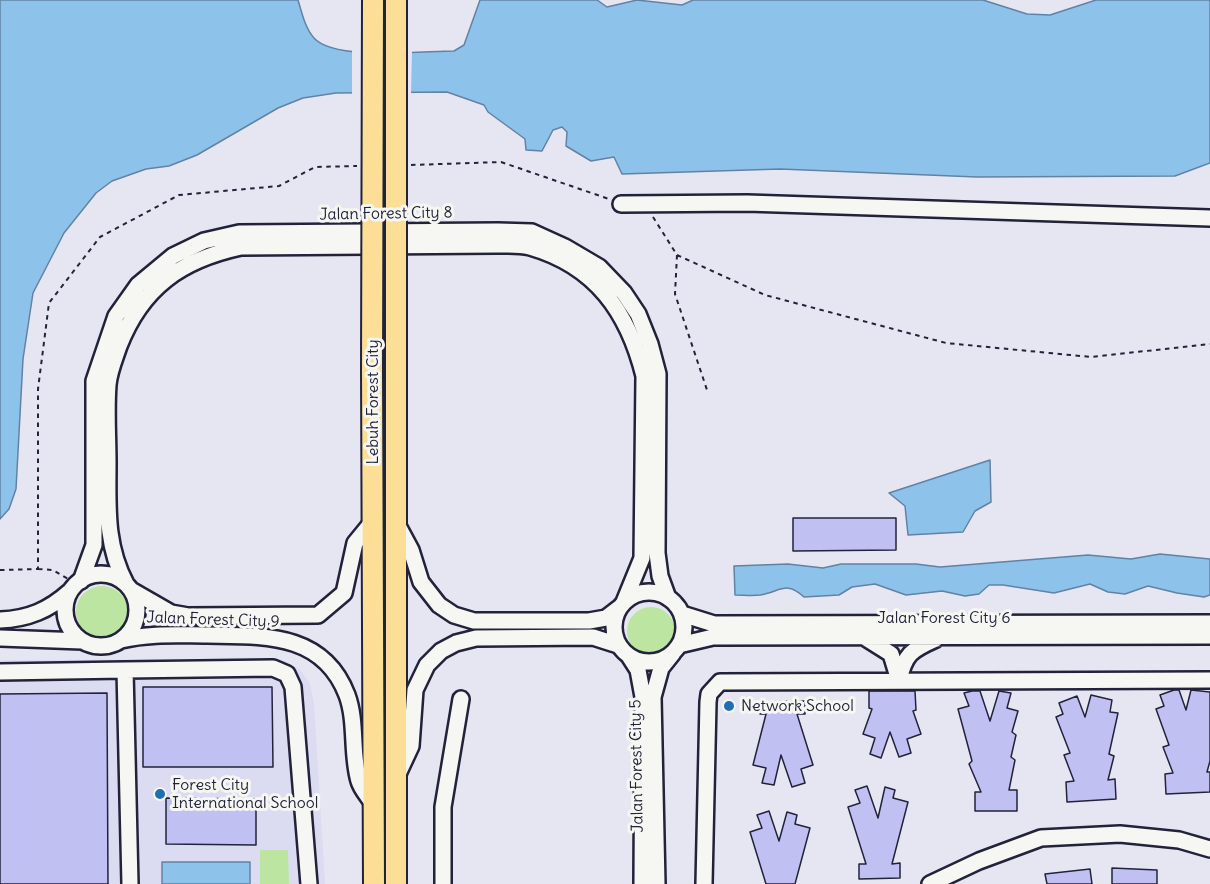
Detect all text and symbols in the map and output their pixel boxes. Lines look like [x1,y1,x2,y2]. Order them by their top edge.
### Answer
street label: Jalan Forest City 8 [319,203,453,225]
street label: Lebuh Forest City [363,339,383,465]
street label: Jalan Forest City 9 [146,608,280,632]
street label: Jalan Forest City 6 [877,608,1011,628]
place label: Network School [741,696,854,716]
street label: Jalan Forest City 5 [626,699,648,833]
marker: Network School [722,699,736,713]
place label: Forest City International School [172,775,318,813]
marker: Forest City International School [153,787,167,801]

